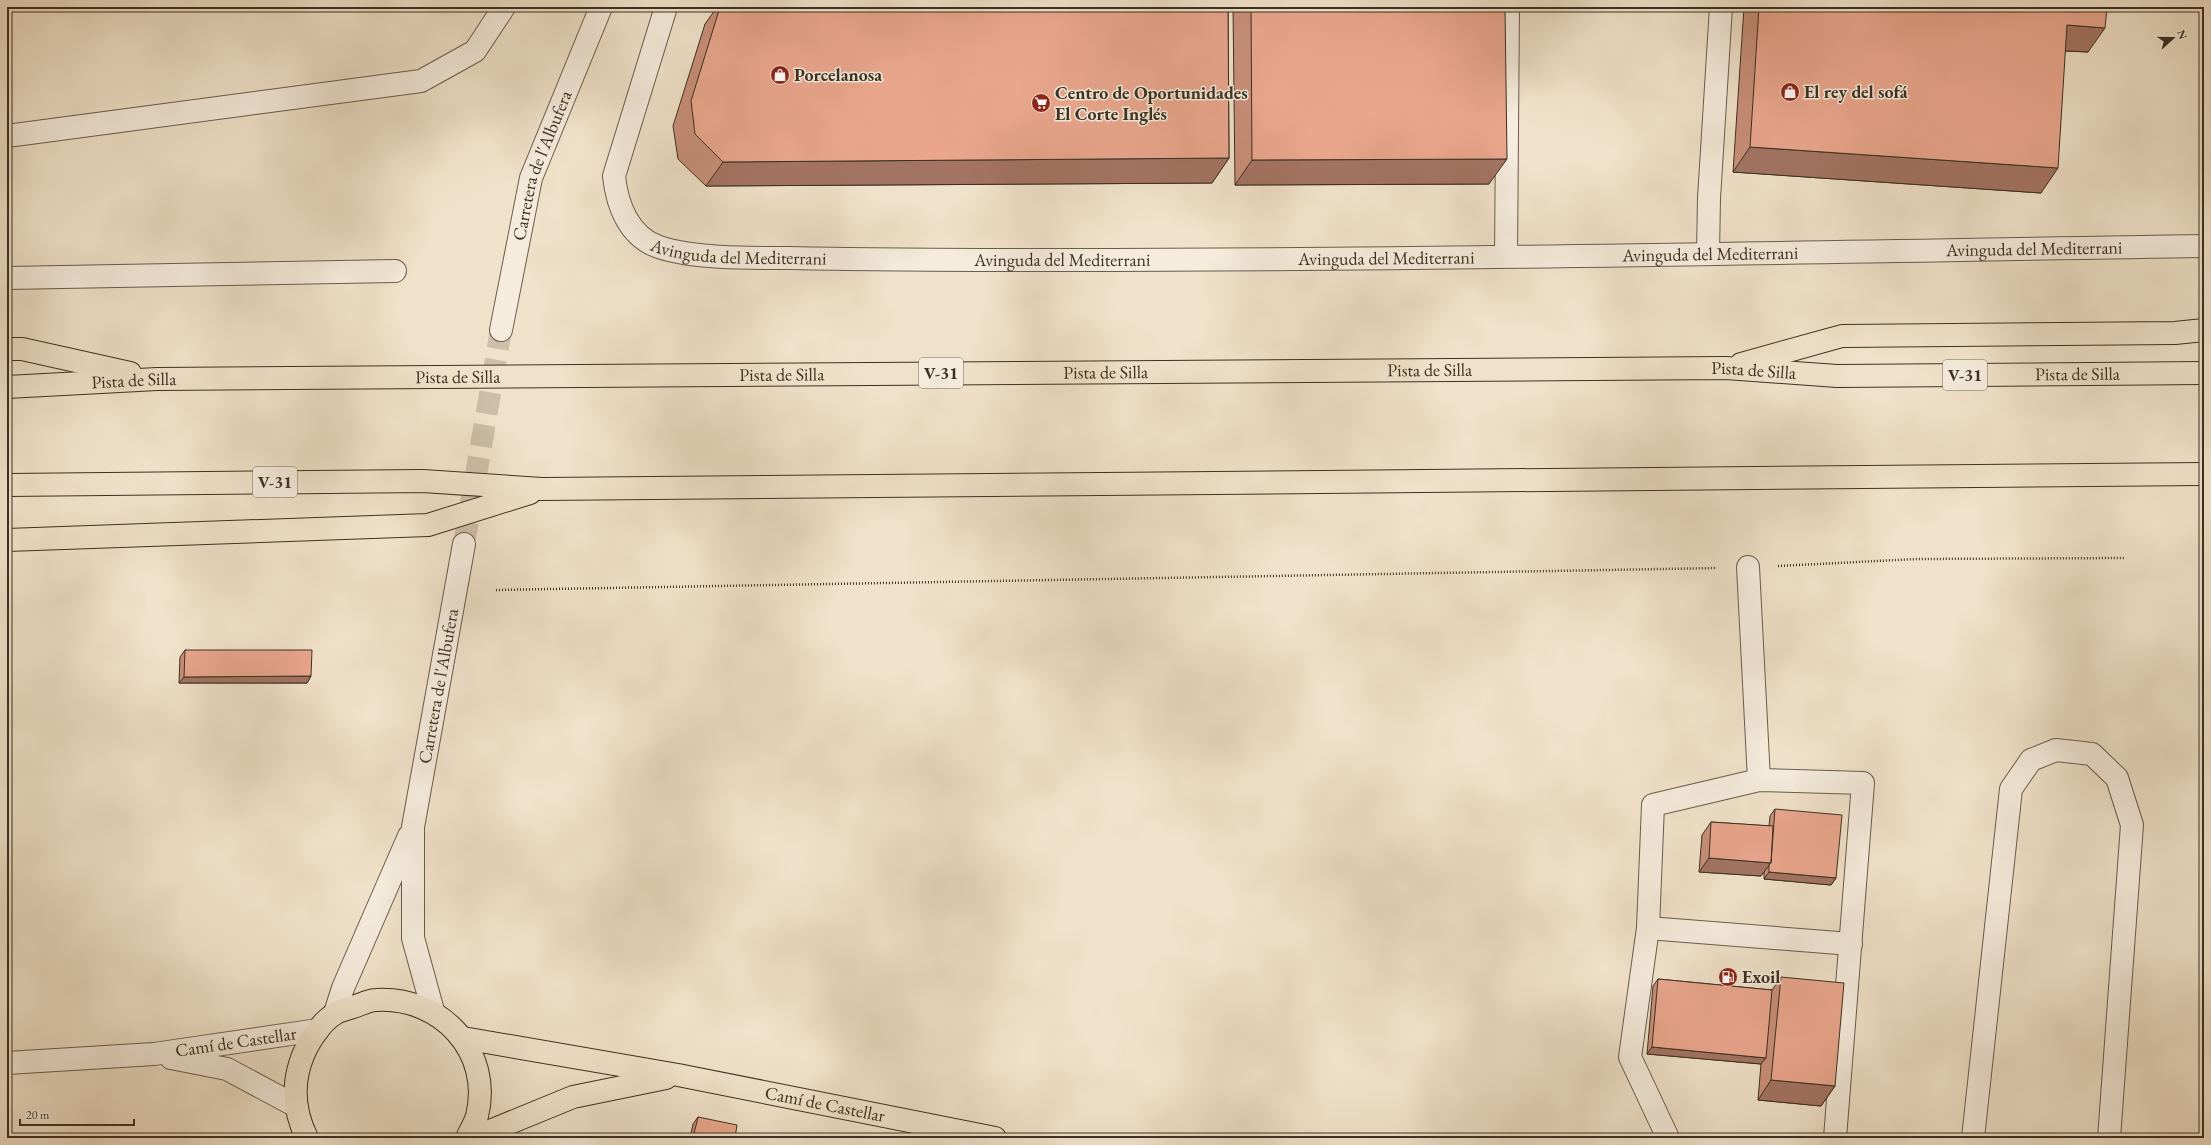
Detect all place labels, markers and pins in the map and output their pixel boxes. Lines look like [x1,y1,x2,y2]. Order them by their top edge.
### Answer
place label: Porcelanosa [794,63,882,86]
shop icon: Porcelanosa [769,64,791,86]
place label: El rey del sofá [1804,80,1908,103]
place label: Centro de Oportunidades El Corte Inglés [1055,81,1248,125]
shop icon: El rey del sofá [1779,81,1801,103]
supermarket icon: Centro de Oportunidades El Corte Inglés [1030,92,1052,114]
place label: Exoil [1742,965,1780,988]
fuel station icon: Exoil [1717,966,1739,988]

